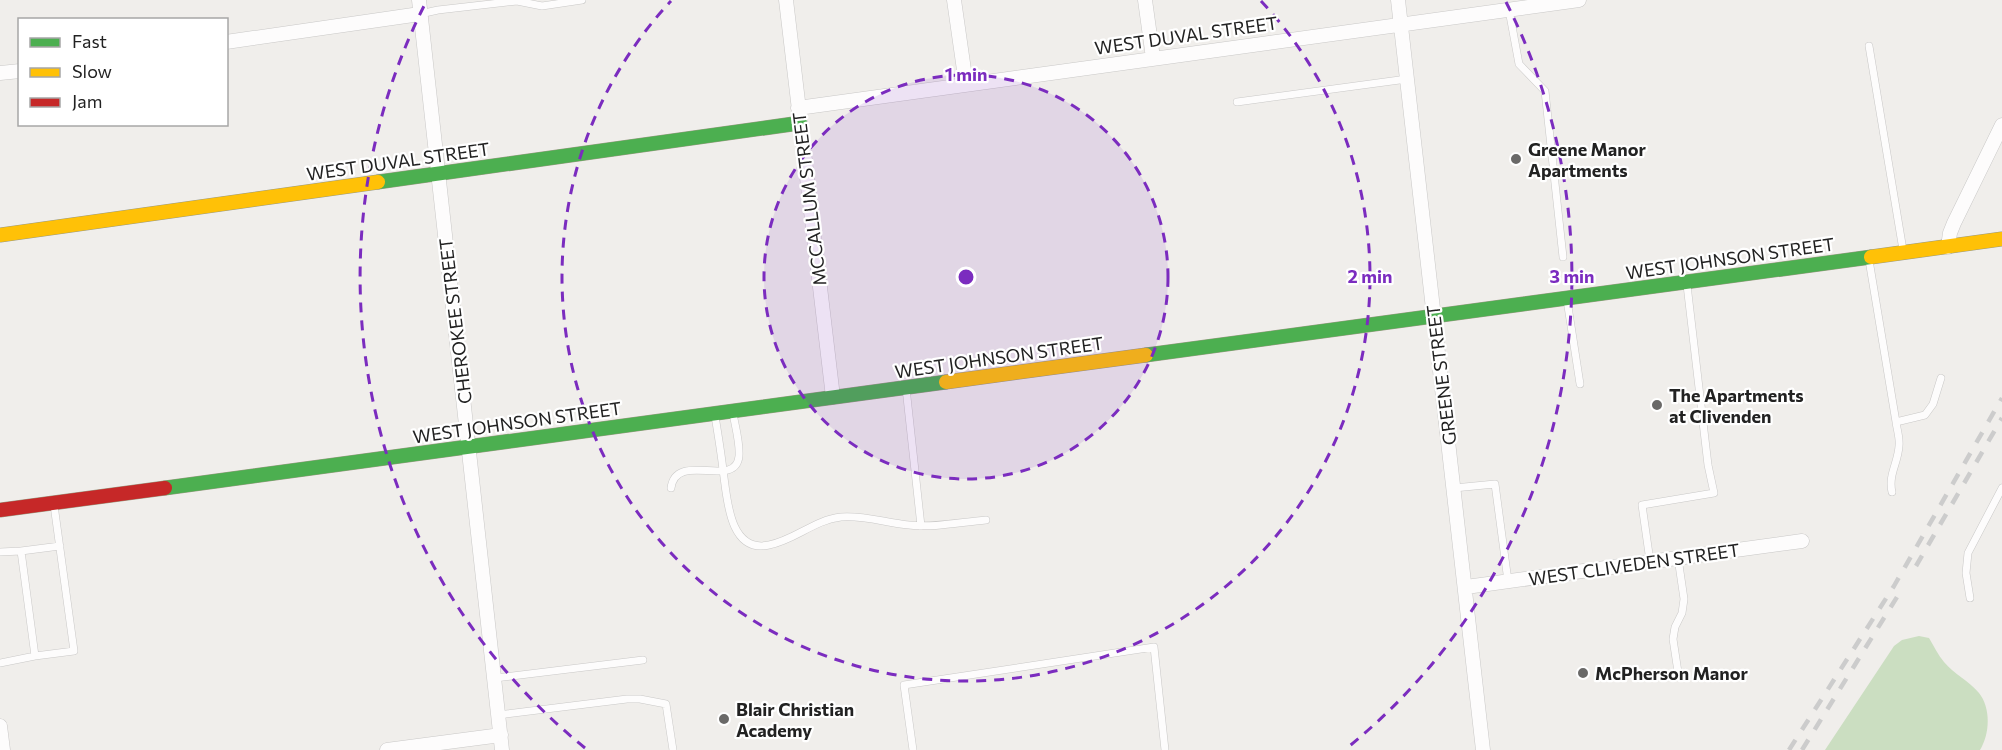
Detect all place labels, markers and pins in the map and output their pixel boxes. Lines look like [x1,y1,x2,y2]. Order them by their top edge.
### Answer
place label: Greene Manor Apartments [1528,138,1646,181]
marker: Greene Manor Apartments [1509,152,1523,166]
centre of rings [956,267,976,287]
place label: The Apartments at Clivenden [1669,384,1804,427]
marker: The Apartments at Clivenden [1650,398,1664,412]
place label: McPherson Manor [1595,662,1749,684]
marker: McPherson Manor [1576,666,1590,680]
place label: Blair Christian Academy [736,698,854,741]
marker: Blair Christian Academy [717,712,731,726]

